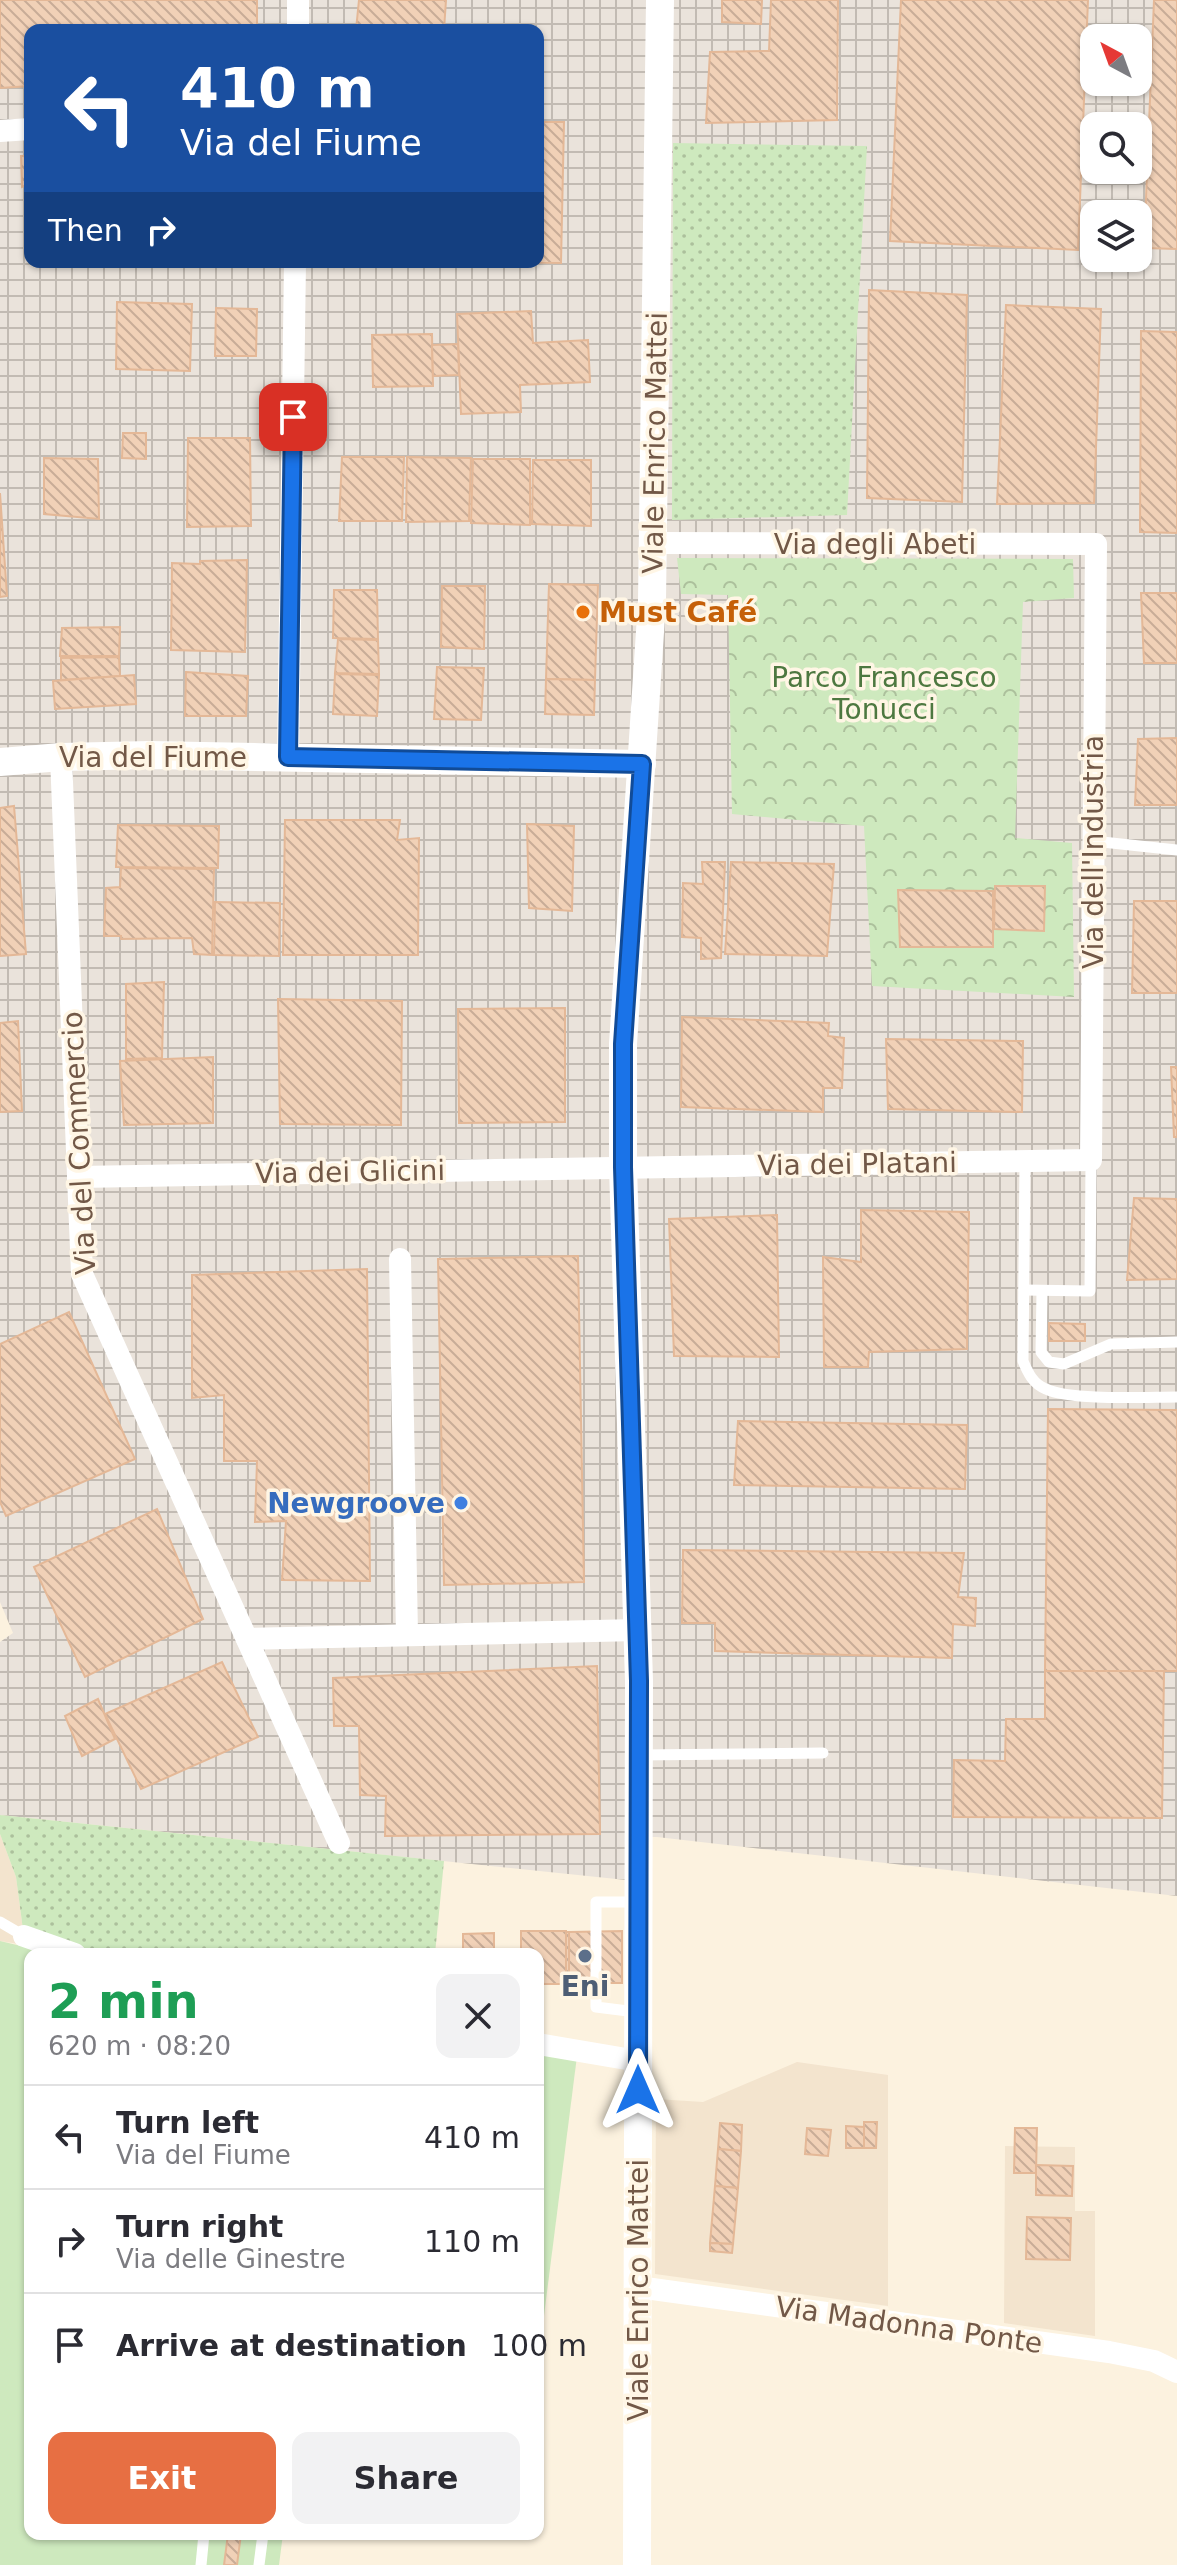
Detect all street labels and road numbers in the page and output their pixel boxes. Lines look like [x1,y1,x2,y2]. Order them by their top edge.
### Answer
street label: Viale Enrico Mattei [636,312,674,574]
street label: Via degli Abeti [774,528,976,561]
street label: Via dell'Industria [1077,735,1110,969]
street label: Via del Fiume [59,741,247,774]
street label: Via del Commercio [56,1010,102,1276]
street label: Via dei Platani [757,1146,957,1182]
street label: Via dei Glicini [255,1154,445,1190]
street label: Viale Enrico Mattei [622,2159,655,2421]
street label: Via Madonna Ponte [773,2290,1045,2360]

